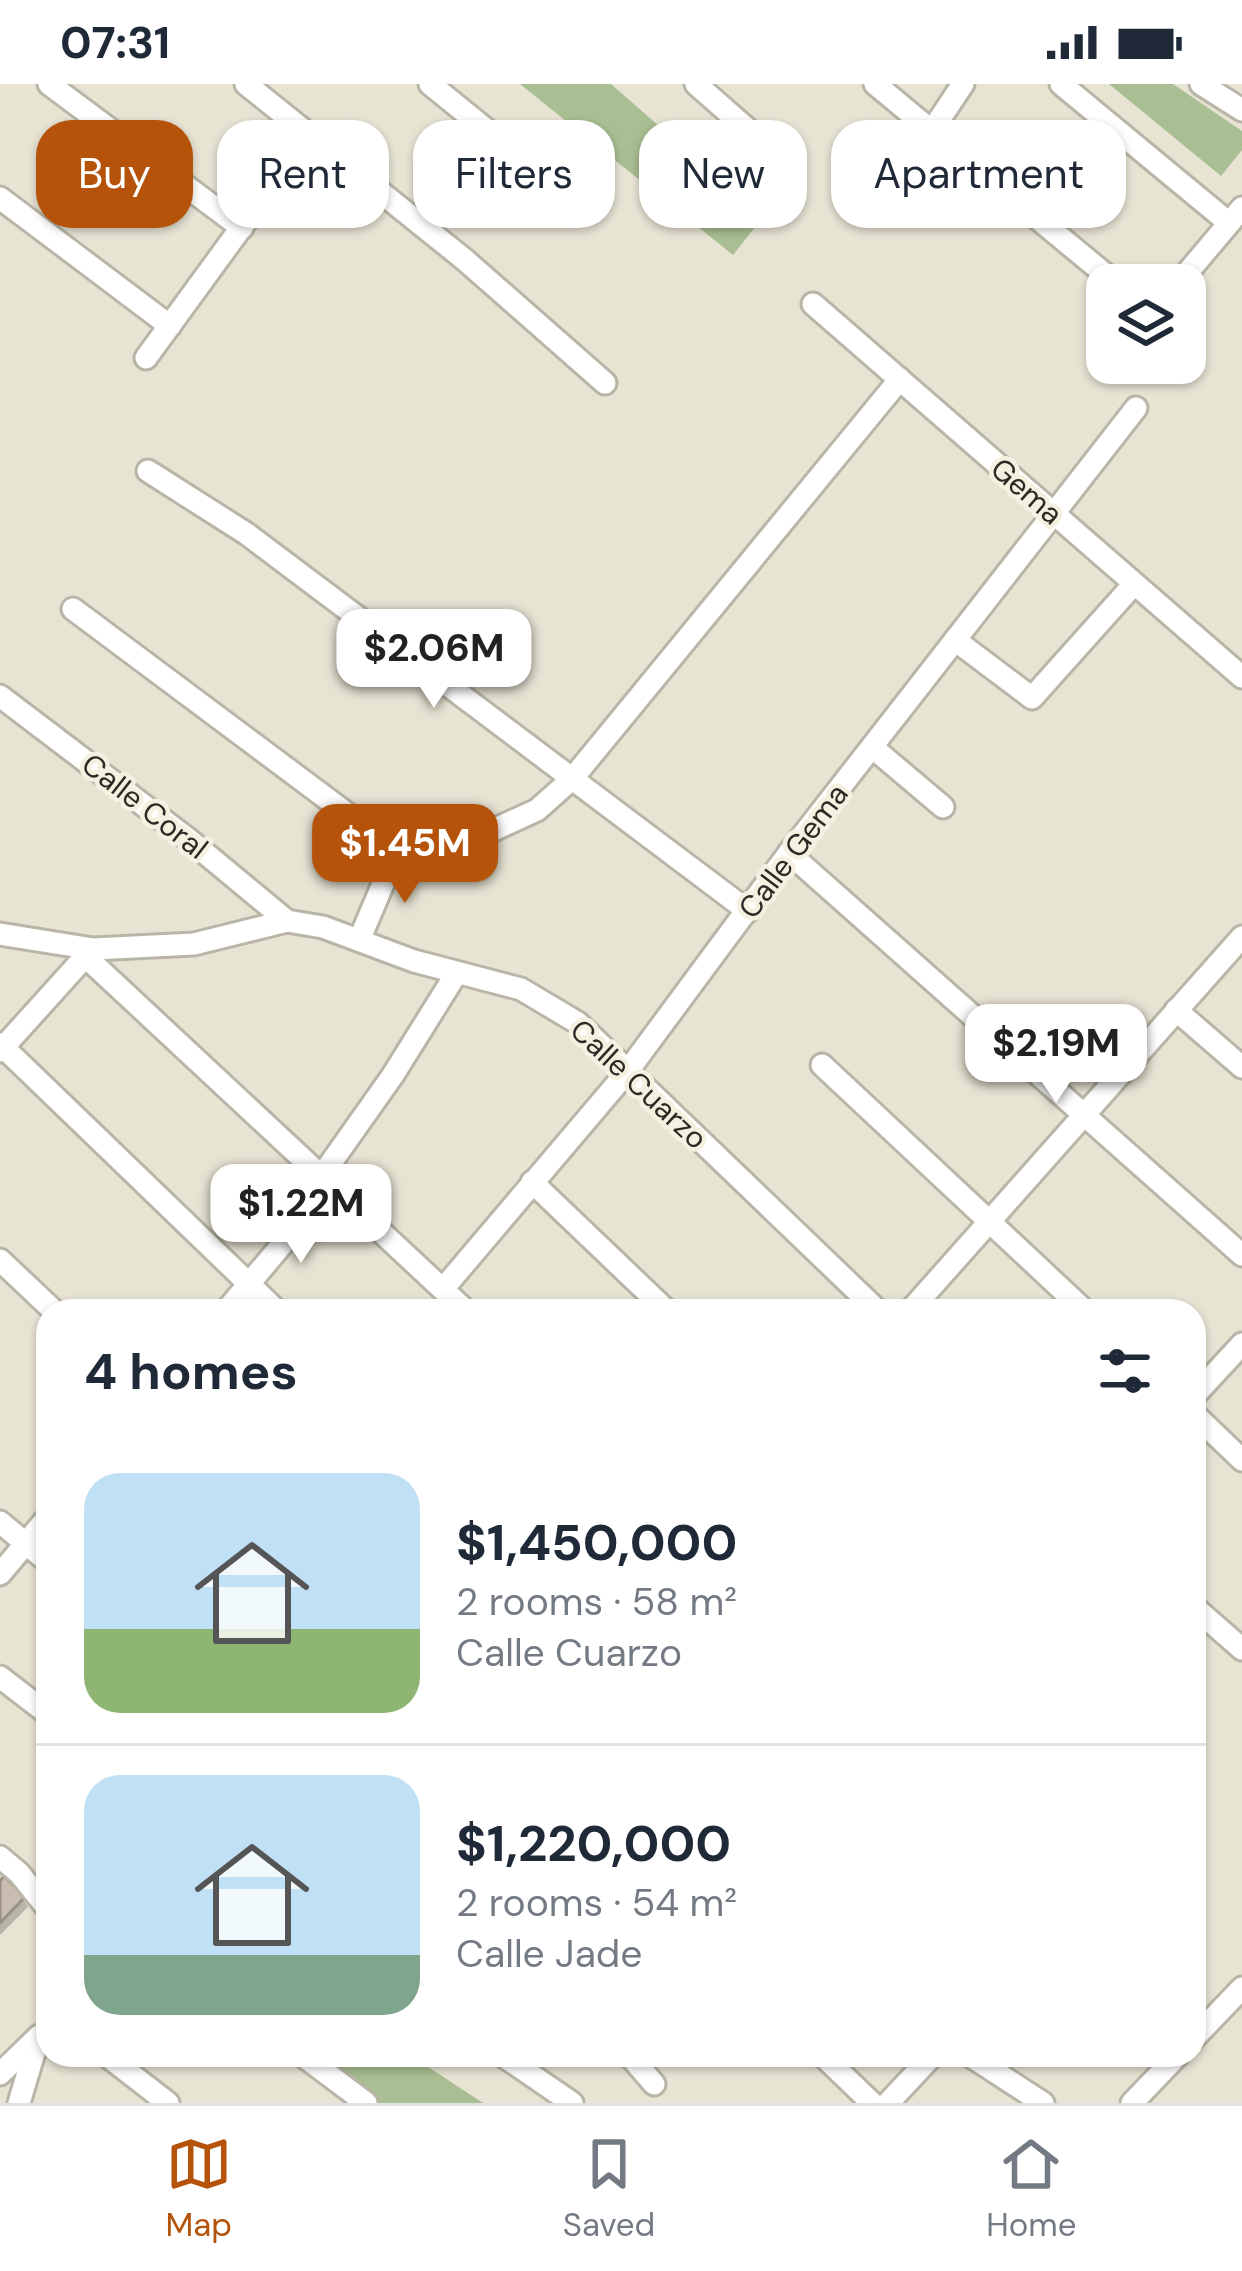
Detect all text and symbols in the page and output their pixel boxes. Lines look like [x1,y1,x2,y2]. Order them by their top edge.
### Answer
text: 07:31 [60,13,170,72]
chip: Buy [36,120,193,228]
chip: Rent [217,120,389,228]
chip: Filters [413,120,615,228]
chip: New [639,120,807,228]
chip: Apartment [831,120,1126,228]
map controls [1086,264,1206,384]
button: layers [1086,264,1206,384]
street label: Gema [983,449,1071,533]
pin: $2.06M [336,609,532,711]
text: $2.06M [363,622,505,673]
street label: Calle Coral [74,745,216,867]
street label: Calle Gema [730,776,856,926]
pin: $1.45M [307,804,503,906]
text: $1.45M [339,817,471,868]
pin: $2.19M [958,1004,1154,1106]
street label: Calle Cuarzo [562,1010,716,1158]
text: $2.19M [992,1017,1120,1068]
pin: $1.22M [203,1164,399,1266]
text: $1.22M [237,1177,365,1228]
text: 4 homes [84,1338,298,1405]
icon: filters [1092,1338,1158,1404]
text: $1,450,000 [456,1509,737,1576]
icon: home [180,1521,324,1665]
text: 2 rooms · 58 m² [456,1576,737,1627]
text: Calle Cuarzo [456,1627,682,1678]
text: $1,220,000 [456,1810,731,1877]
icon: home [180,1823,324,1967]
text: 2 rooms · 54 m² [456,1877,737,1928]
text: Calle Jade [456,1928,642,1979]
tab: Map [165,2131,232,2246]
tab: Saved [563,2131,655,2246]
tab: Home [986,2131,1077,2246]

